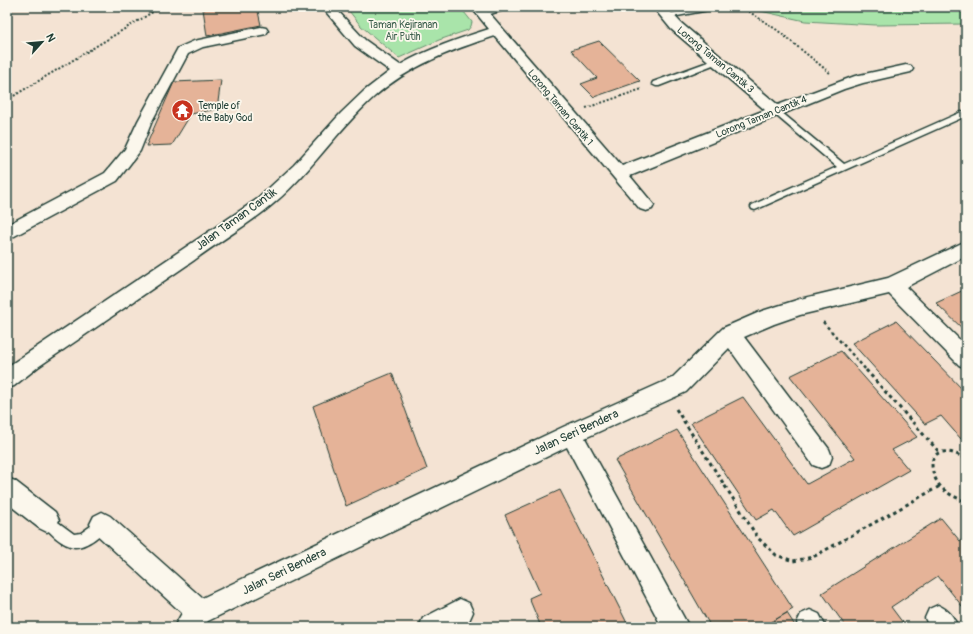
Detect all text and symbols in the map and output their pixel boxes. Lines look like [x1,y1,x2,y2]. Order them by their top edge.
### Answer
park label: Taman Kejiranan Air Putih [368,19,438,43]
north arrow [22,22,62,62]
street label: Lorong Taman Cantik 3 [674,24,757,96]
text: N [43,31,58,44]
street label: Lorong Taman Cantik 1 [525,67,596,148]
street label: Lorong Taman Cantik 4 [714,93,809,141]
temple icon: Temple of the Baby God [170,98,196,124]
place label: Temple of the Baby God [197,100,252,124]
street label: Jalan Taman Cantik [193,185,280,254]
street label: Jalan Seri Bendera [531,406,621,459]
street label: Jalan Seri Bendera [240,544,329,598]

